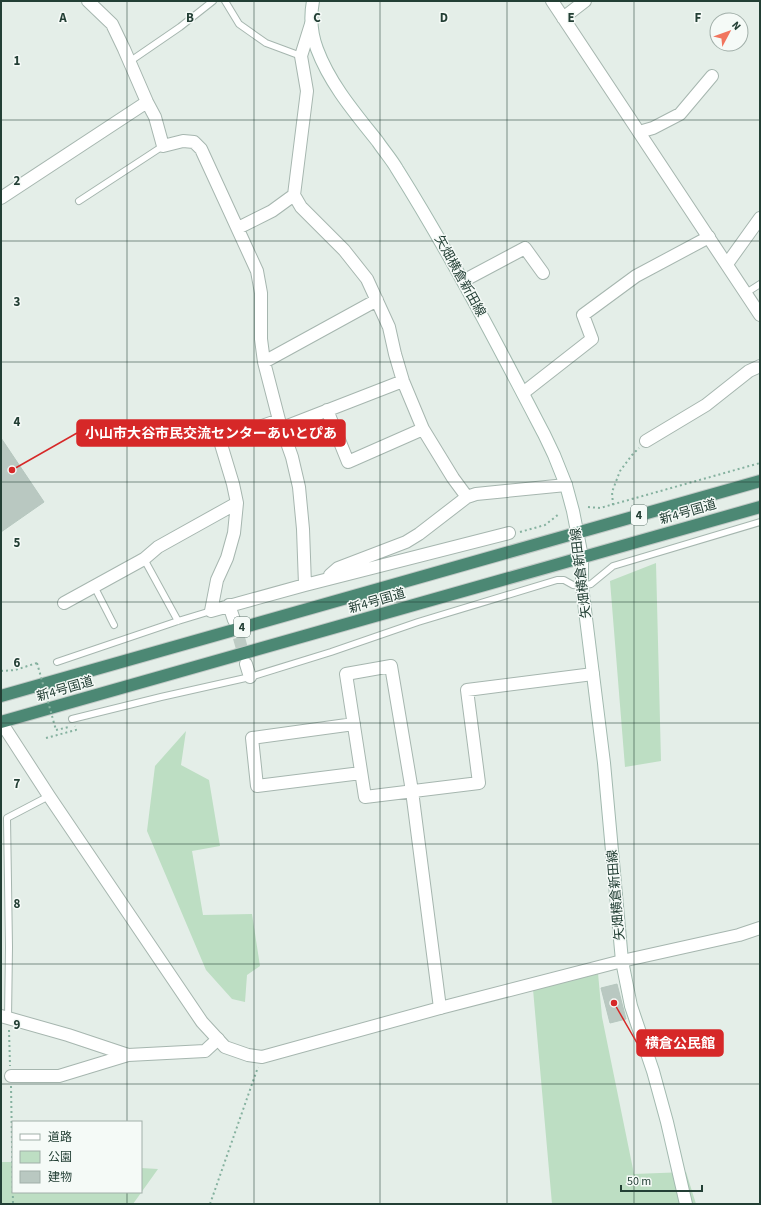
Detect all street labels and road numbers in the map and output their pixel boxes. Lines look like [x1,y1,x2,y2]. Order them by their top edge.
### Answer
street label: 矢畑横倉新田線 [430,232,490,320]
street label: 新4号国道 [657,495,719,529]
road number: 4 [631,505,647,525]
street label: 矢畑横倉新田線 [567,527,595,619]
street label: 新4号国道 [346,584,408,618]
road number: 4 [234,617,250,637]
street label: 新4号国道 [34,672,96,706]
street label: 矢畑横倉新田線 [603,849,629,941]

